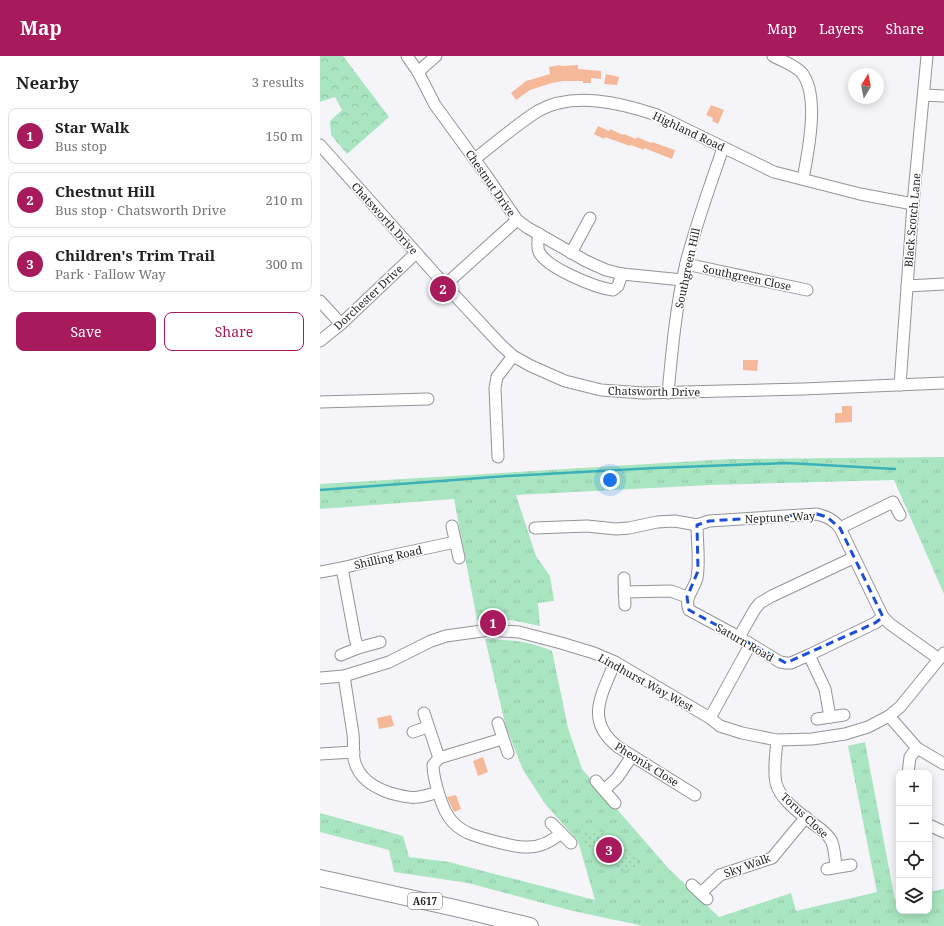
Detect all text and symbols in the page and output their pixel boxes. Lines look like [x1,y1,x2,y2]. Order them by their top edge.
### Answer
text: Map [20,15,62,41]
text: Map [767,19,797,38]
text: Layers [819,19,864,38]
text: Share [886,19,924,38]
north arrow [848,68,884,104]
text: Nearby [16,71,79,94]
text: 3 results [252,73,304,91]
street label: Highland Road [650,108,728,154]
text: Star Walk [55,117,129,137]
text: 1 [26,127,34,145]
text: 150 m [266,127,303,145]
text: Bus stop [55,137,107,155]
street label: Chestnut Drive [462,147,520,219]
street label: Black Scotch Lane [900,172,924,268]
street label: Chatsworth Drive [348,179,422,257]
text: Chestnut Hill [55,181,155,201]
text: 2 [26,191,34,209]
text: 210 m [266,191,303,209]
text: Bus stop · Chatsworth Drive [55,201,226,219]
street label: Southgreen Hill [671,226,703,310]
text: Children's Trim Trail [55,245,215,265]
text: 3 [26,255,34,273]
text: 300 m [266,255,303,273]
street label: Southgreen Close [701,260,793,294]
street label: Dorchester Drive [330,261,406,333]
text: Park · Fallow Way [55,265,166,283]
pin: 2 [430,274,456,304]
button: Save [16,312,156,351]
button: Share [164,312,304,351]
street label: Chatsworth Drive [608,383,700,399]
your location [600,470,620,490]
street label: Neptune Way [744,508,816,526]
street label: Shilling Road [353,542,424,572]
pin: 1 [480,608,506,638]
street label: Saturn Road [713,619,777,665]
street label: Lindhurst Way West [596,650,696,714]
street label: Pheonix Close [612,738,682,790]
map controls [896,770,932,914]
button: + [896,770,932,806]
street label: Torus Close [778,789,832,841]
button: − [896,806,932,842]
pin: 3 [596,835,622,865]
button: locate [896,842,932,878]
street label: Sky Walk [722,850,773,880]
button: layers [896,878,932,914]
road number: A617 [408,893,442,909]

